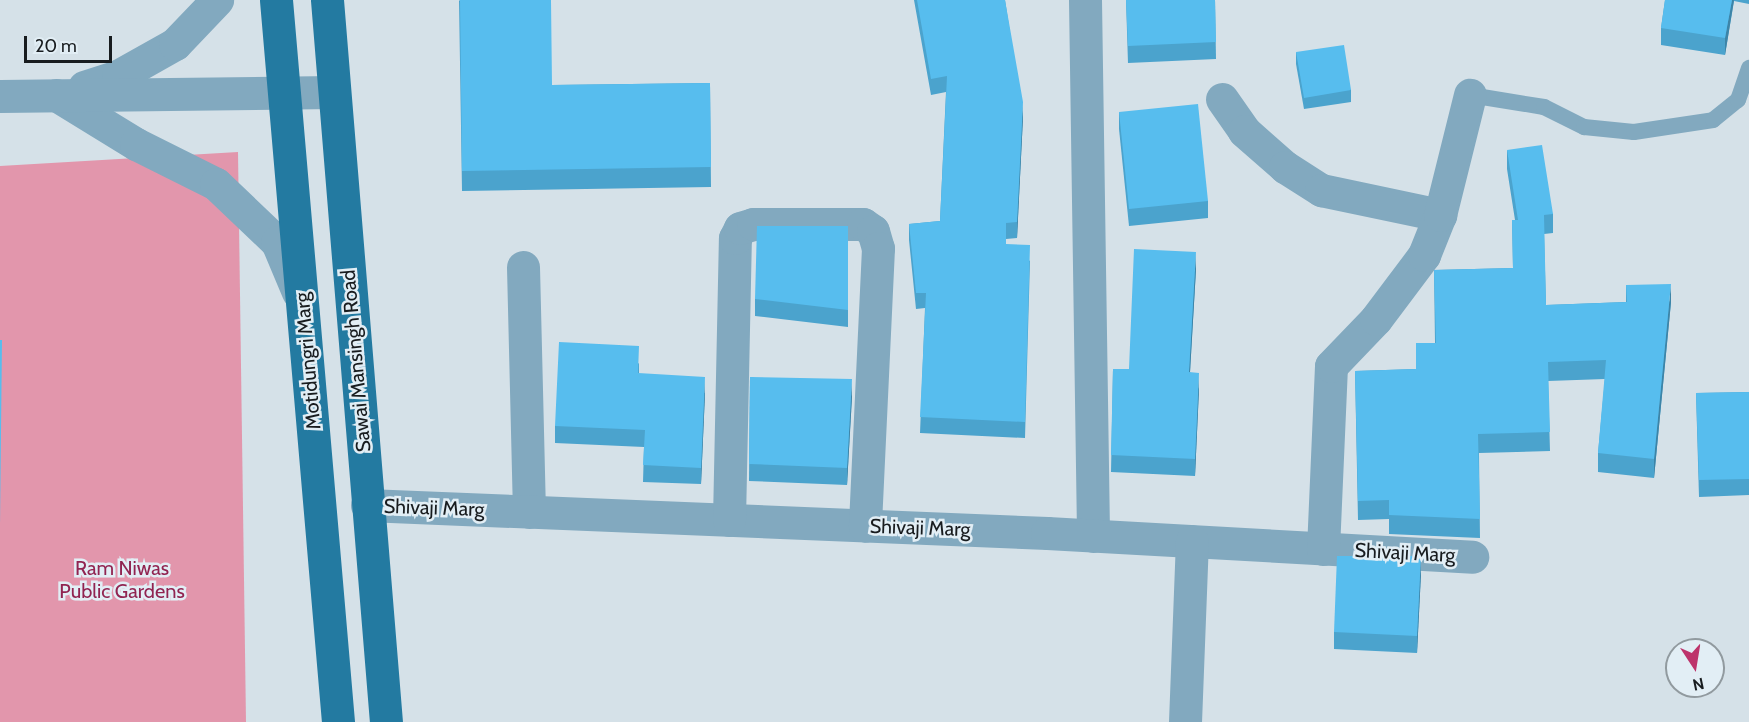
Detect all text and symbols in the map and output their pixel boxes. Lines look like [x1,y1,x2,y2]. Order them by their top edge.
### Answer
scale bar [27,24,116,62]
text: 20 m [35,35,77,57]
street label: Sawai Mansingh Road [336,269,376,453]
street label: Motidungri Marg [290,291,326,431]
street label: Shivaji Marg [383,494,485,522]
street label: Shivaji Marg [869,514,971,542]
street label: Shivaji Marg [1354,538,1456,568]
park label: Ram Niwas Public Gardens [59,557,185,604]
north arrow [1665,638,1725,698]
text: N [1691,674,1706,695]

